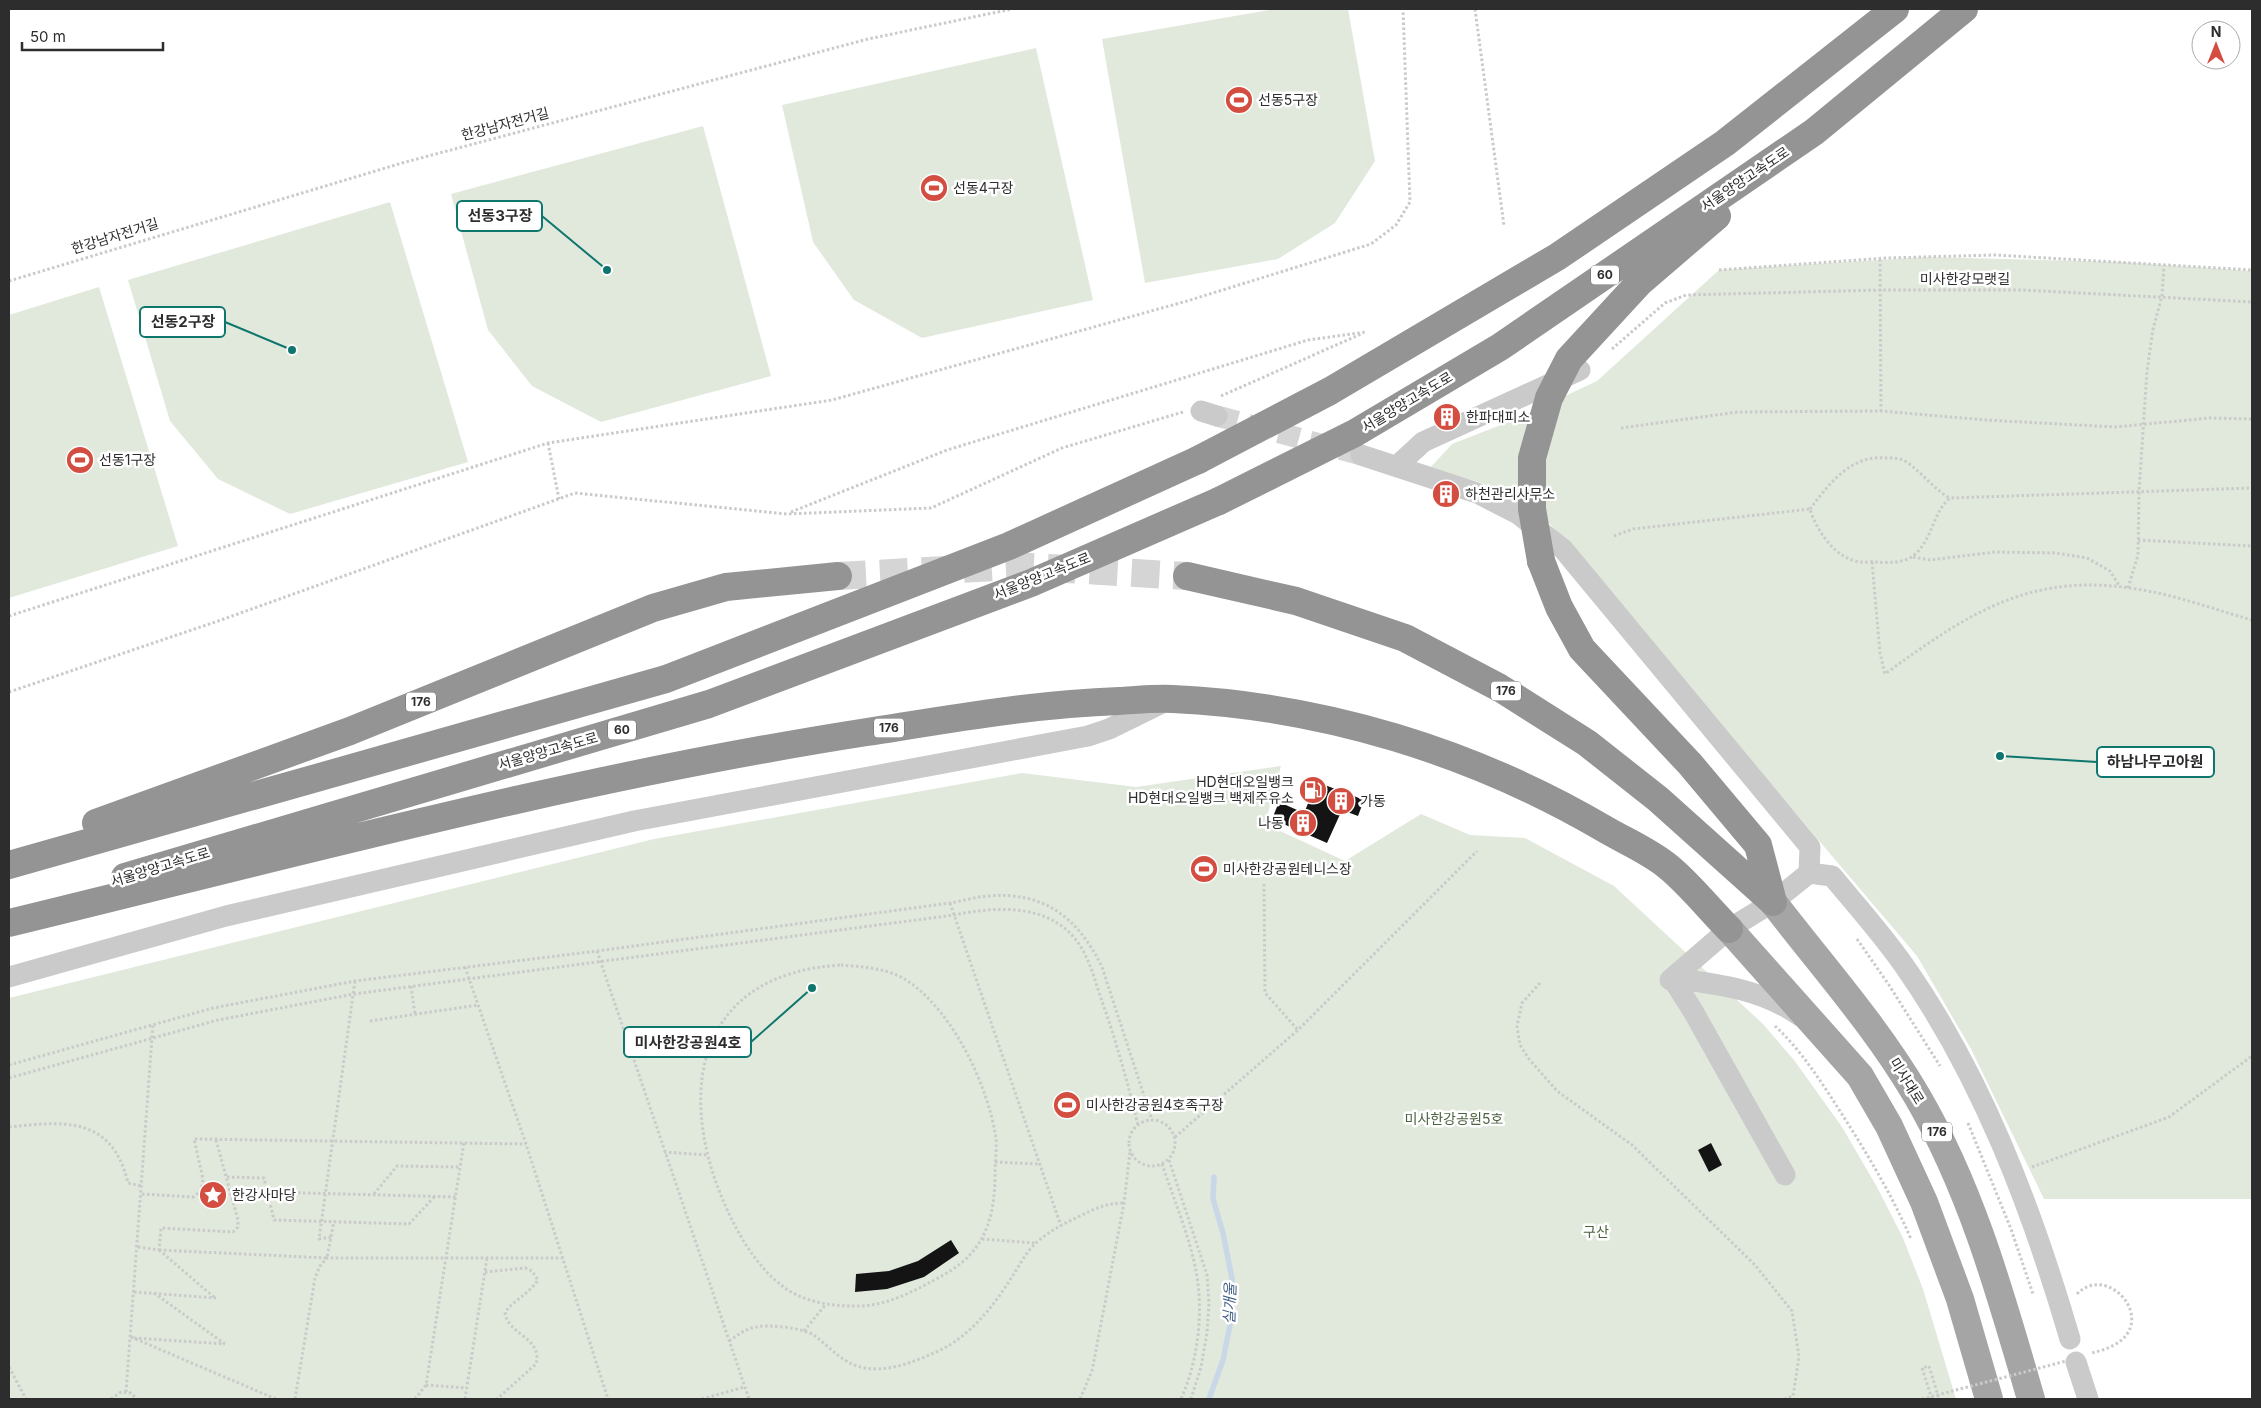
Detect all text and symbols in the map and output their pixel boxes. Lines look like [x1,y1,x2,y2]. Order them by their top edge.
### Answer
scale bar [22,20,164,52]
north arrow [2191,20,2241,70]
text: N [2211,23,2221,40]
text: 50 m [30,27,66,46]
sports icon: 선동5구장 [1224,85,1254,115]
place label: 선동5구장 [1258,91,1318,108]
street label: 한강남자전거길 [459,104,551,143]
street label: 서울양양고속도로 [1697,143,1792,214]
sports icon: 선동4구장 [919,173,949,203]
place label: 선동4구장 [953,179,1014,196]
callout: 선동3구장 [457,201,542,231]
text: 선동3구장 [468,206,533,225]
street label: 한강남자전거길 [69,214,160,257]
road number: 60 [1591,266,1619,284]
street label: 미사한강모랫길 [1920,270,2010,287]
callout: 선동2구장 [140,307,225,337]
text: 선동2구장 [151,312,216,331]
street label: 서울양양고속도로 [1358,368,1455,435]
building icon: 한파대피소 [1432,402,1462,432]
place label: 한파대피소 [1466,408,1531,425]
sports icon: 선동1구장 [65,445,95,475]
place label: 선동1구장 [99,451,156,468]
building icon: 하천관리사무소 [1431,479,1461,509]
place label: 하천관리사무소 [1465,485,1555,502]
street label: 서울양양고속도로 [991,548,1093,603]
road number: 176 [1491,681,1521,700]
road number: 176 [406,692,436,712]
road number: 176 [874,718,904,738]
road number: 60 [608,720,636,740]
street label: 서울양양고속도로 [496,728,600,773]
callout: 하남나무고아원 [2097,747,2214,777]
text: 하남나무고아원 [2107,752,2203,771]
place label: HD현대오일뱅크 HD현대오일뱅크 백제주유소 [1128,773,1294,806]
fuel station icon: HD현대오일뱅크 HD현대오일뱅크 백제주유소 [1298,775,1328,805]
building icon: 가동 [1326,786,1356,816]
place label: 가동 [1360,792,1386,809]
building icon: 나동 [1288,808,1318,838]
place label: 나동 [1258,814,1284,831]
street label: 서울양양고속도로 [108,843,212,890]
sports icon: 미사한강공원테니스장 [1189,854,1219,884]
place label: 미사한강공원테니스장 [1223,860,1352,877]
callout: 미사한강공원4호 [624,1027,751,1057]
text: 미사한강공원4호 [635,1033,742,1052]
street label: 미사대로 [1887,1054,1928,1107]
sports icon: 미사한강공원4호족구장 [1052,1090,1082,1120]
place label: 미사한강공원4호족구장 [1086,1096,1224,1113]
park label: 미사한강공원5호 [1405,1110,1503,1127]
road number: 176 [1922,1122,1952,1142]
place icon: 한강사마당 [198,1180,228,1210]
place label: 한강사마당 [232,1186,297,1203]
park label: 구산 [1583,1223,1609,1240]
water label: 실개울 [1219,1282,1240,1325]

